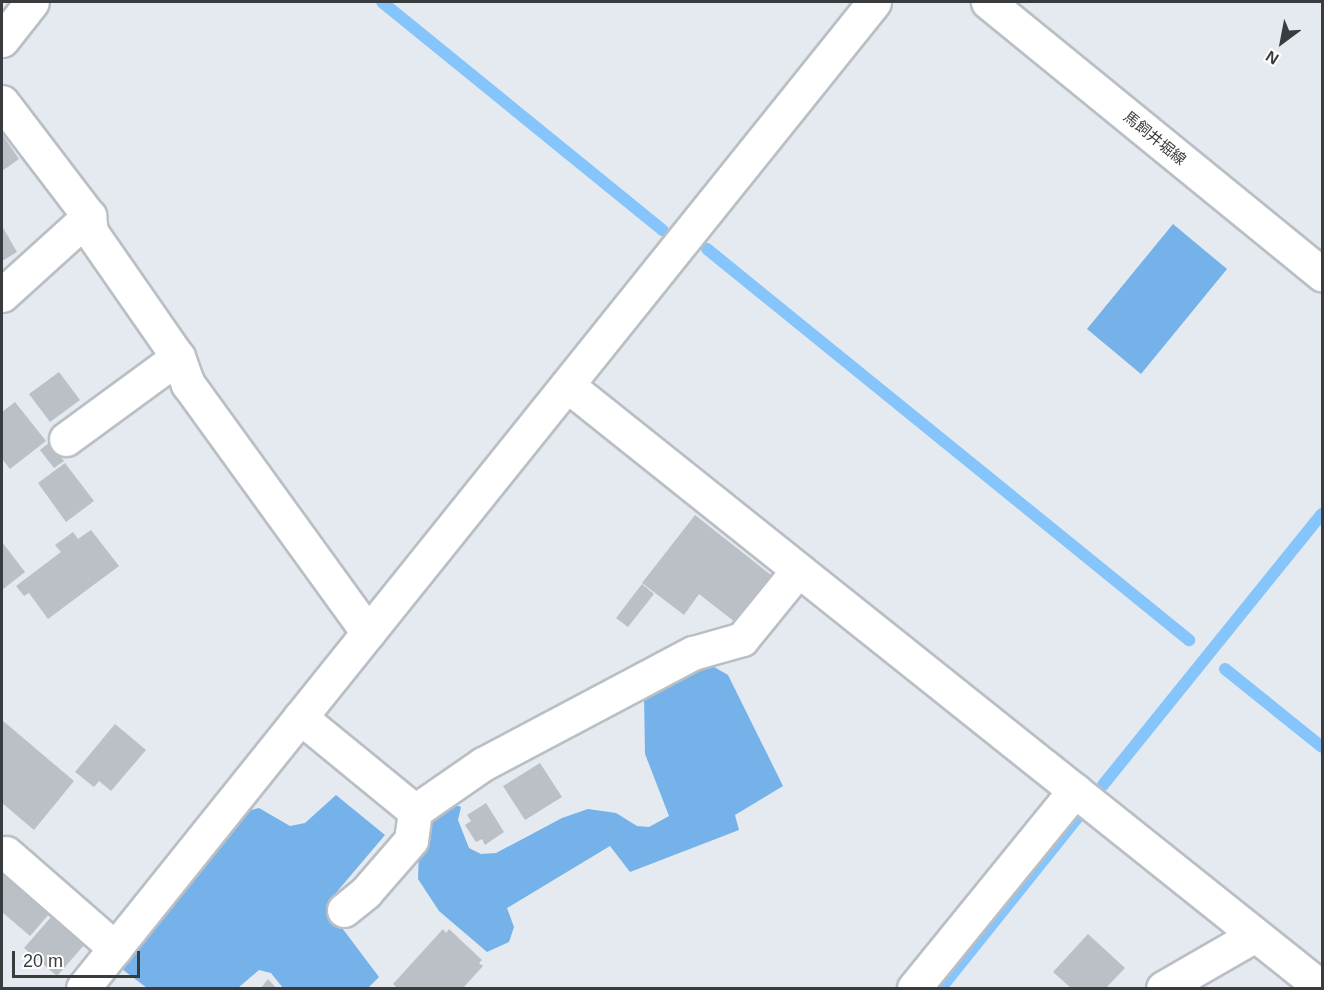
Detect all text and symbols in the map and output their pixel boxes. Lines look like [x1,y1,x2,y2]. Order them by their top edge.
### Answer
north arrow [1252,12,1312,72]
text: N [1263,47,1282,68]
street label: 馬飼井堀線 [1120,107,1190,169]
scale bar [15,939,142,977]
text: 20 m [23,951,63,971]

